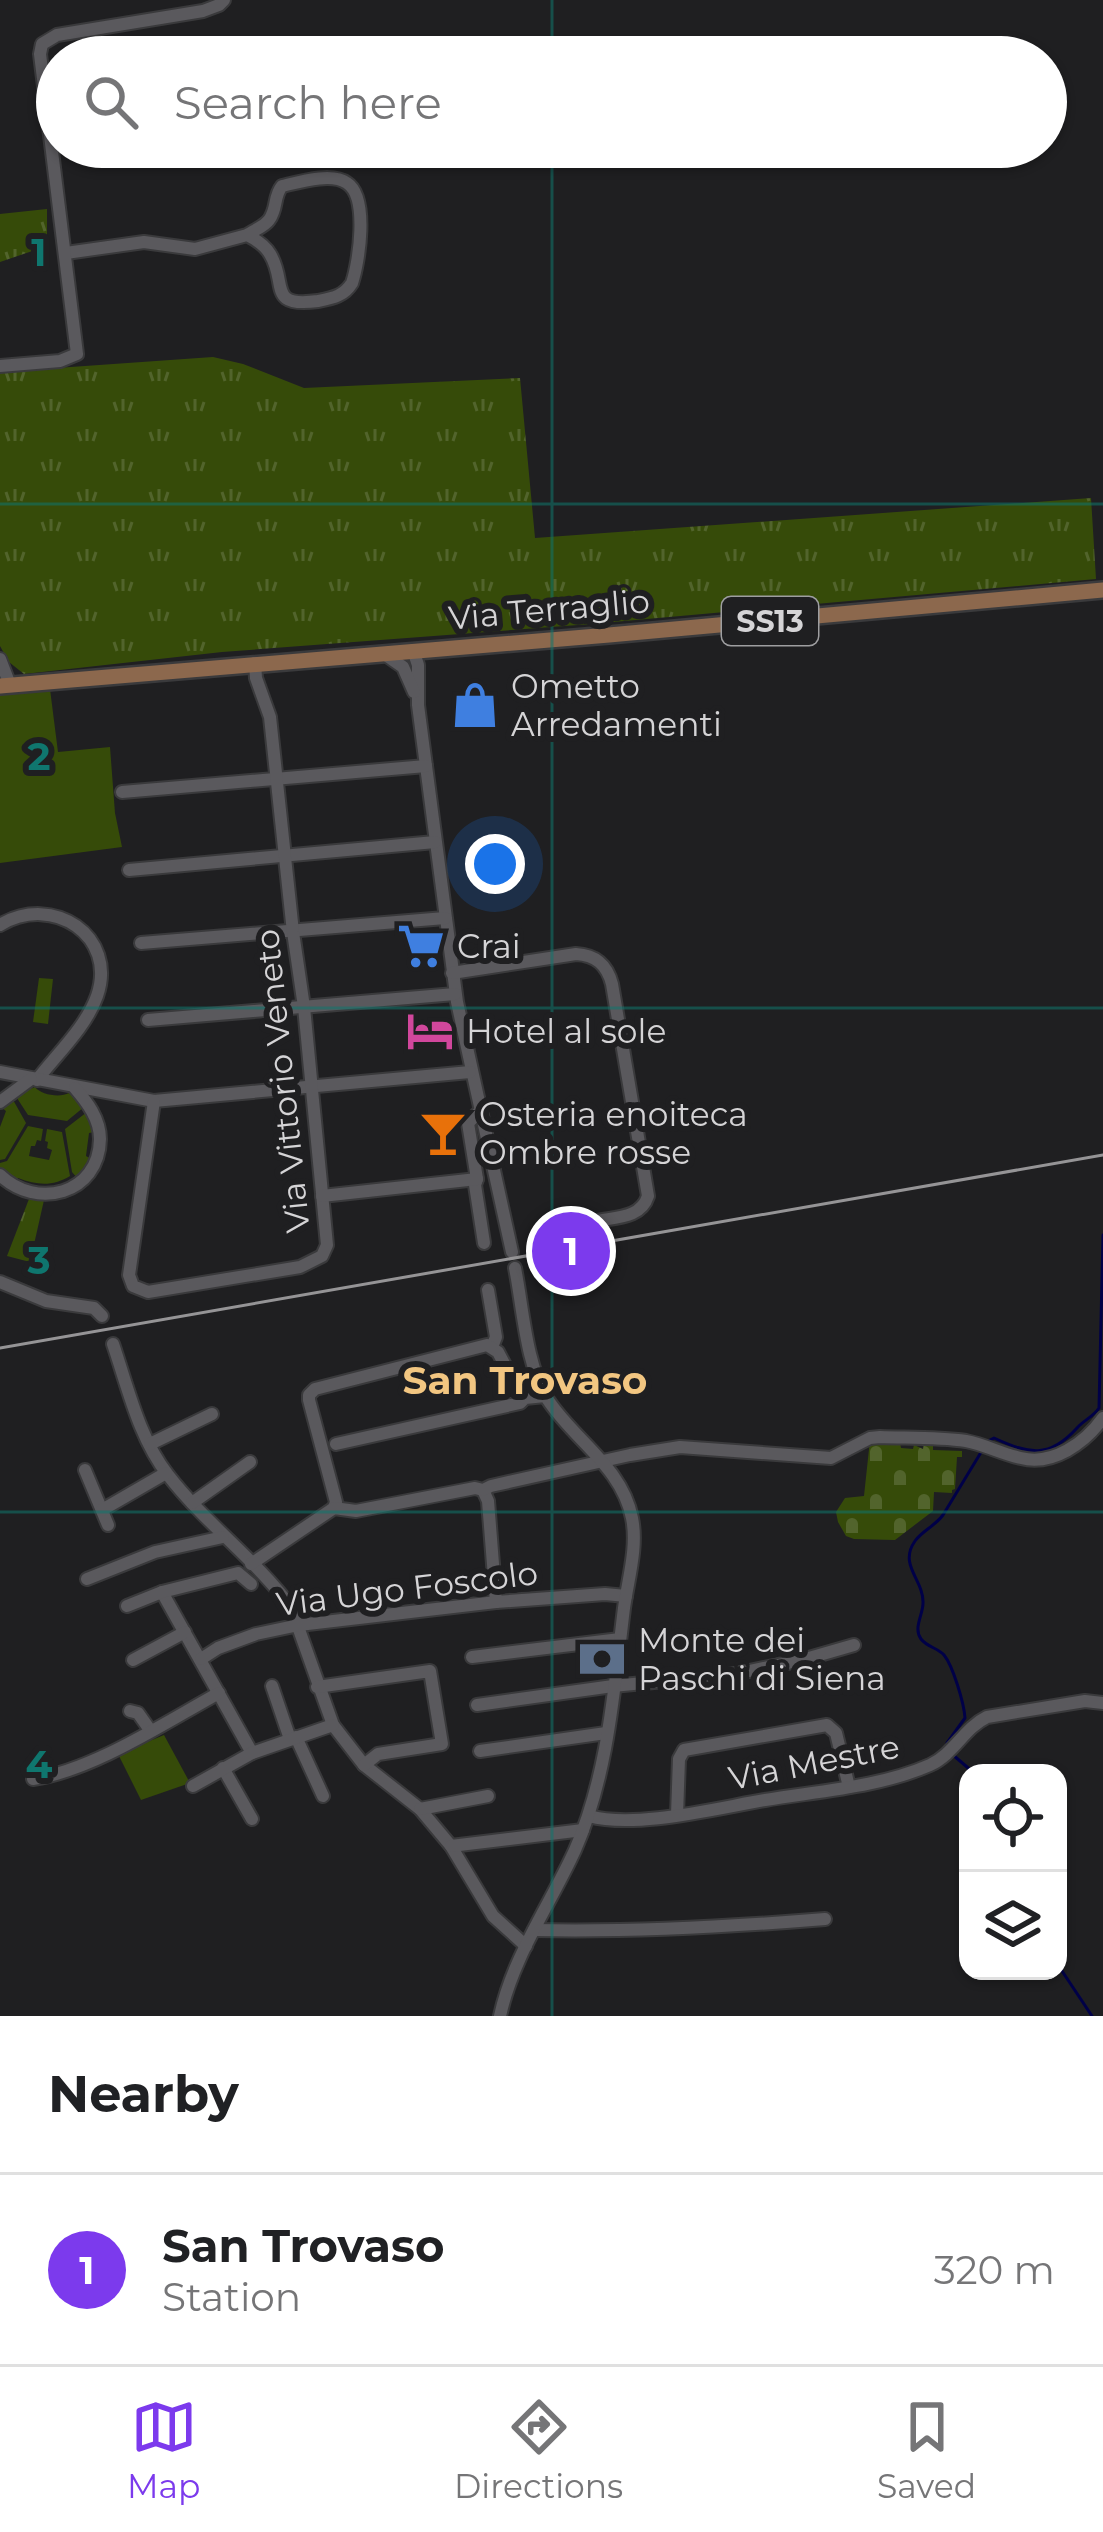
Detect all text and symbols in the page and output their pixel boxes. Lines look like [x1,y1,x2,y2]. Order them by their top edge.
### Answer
search box [36,36,1067,168]
icon: search [78,69,144,135]
text: Search here [174,75,442,130]
text: 1 [31,228,47,276]
street label: Via Terraglio [447,580,651,638]
road number: SS13 [722,597,818,645]
place label: Ometto Arredamenti [511,666,722,744]
shop icon: Ometto Arredamenti [450,680,500,730]
text: 2 [27,732,51,780]
your location [465,834,525,894]
supermarket icon: Crai [396,921,446,971]
place label: Crai [457,926,521,966]
street label: Via Vittorio Veneto [246,927,318,1235]
hotel icon: Hotel al sole [405,1006,455,1056]
place label: Hotel al sole [466,1011,666,1051]
place label: Osteria enoiteca Ombre rosse [479,1094,748,1172]
bar icon: Osteria enoiteca Ombre rosse [418,1108,468,1158]
pin: 1 [532,1206,610,1296]
text: 3 [26,1236,51,1284]
district label: San Trovaso [403,1356,647,1404]
street label: Via Ugo Foscolo [274,1552,540,1624]
place label: Monte dei Paschi di Siena [638,1620,886,1698]
bank icon: Monte dei Paschi di Siena [577,1634,627,1684]
street label: Via Mestre [725,1726,903,1798]
text: 4 [26,1740,53,1788]
map controls [959,1764,1067,1980]
button: locate [959,1764,1067,1872]
button: layers [959,1872,1067,1980]
text: Nearby [48,2063,239,2125]
text: San Trovaso [162,2218,444,2273]
text: 1 [79,2246,95,2294]
text: 320 m [934,2246,1055,2294]
text: Station [162,2273,301,2321]
tab: Map [127,2394,200,2506]
tab: Directions [454,2394,623,2506]
tab: Saved [877,2394,976,2506]

